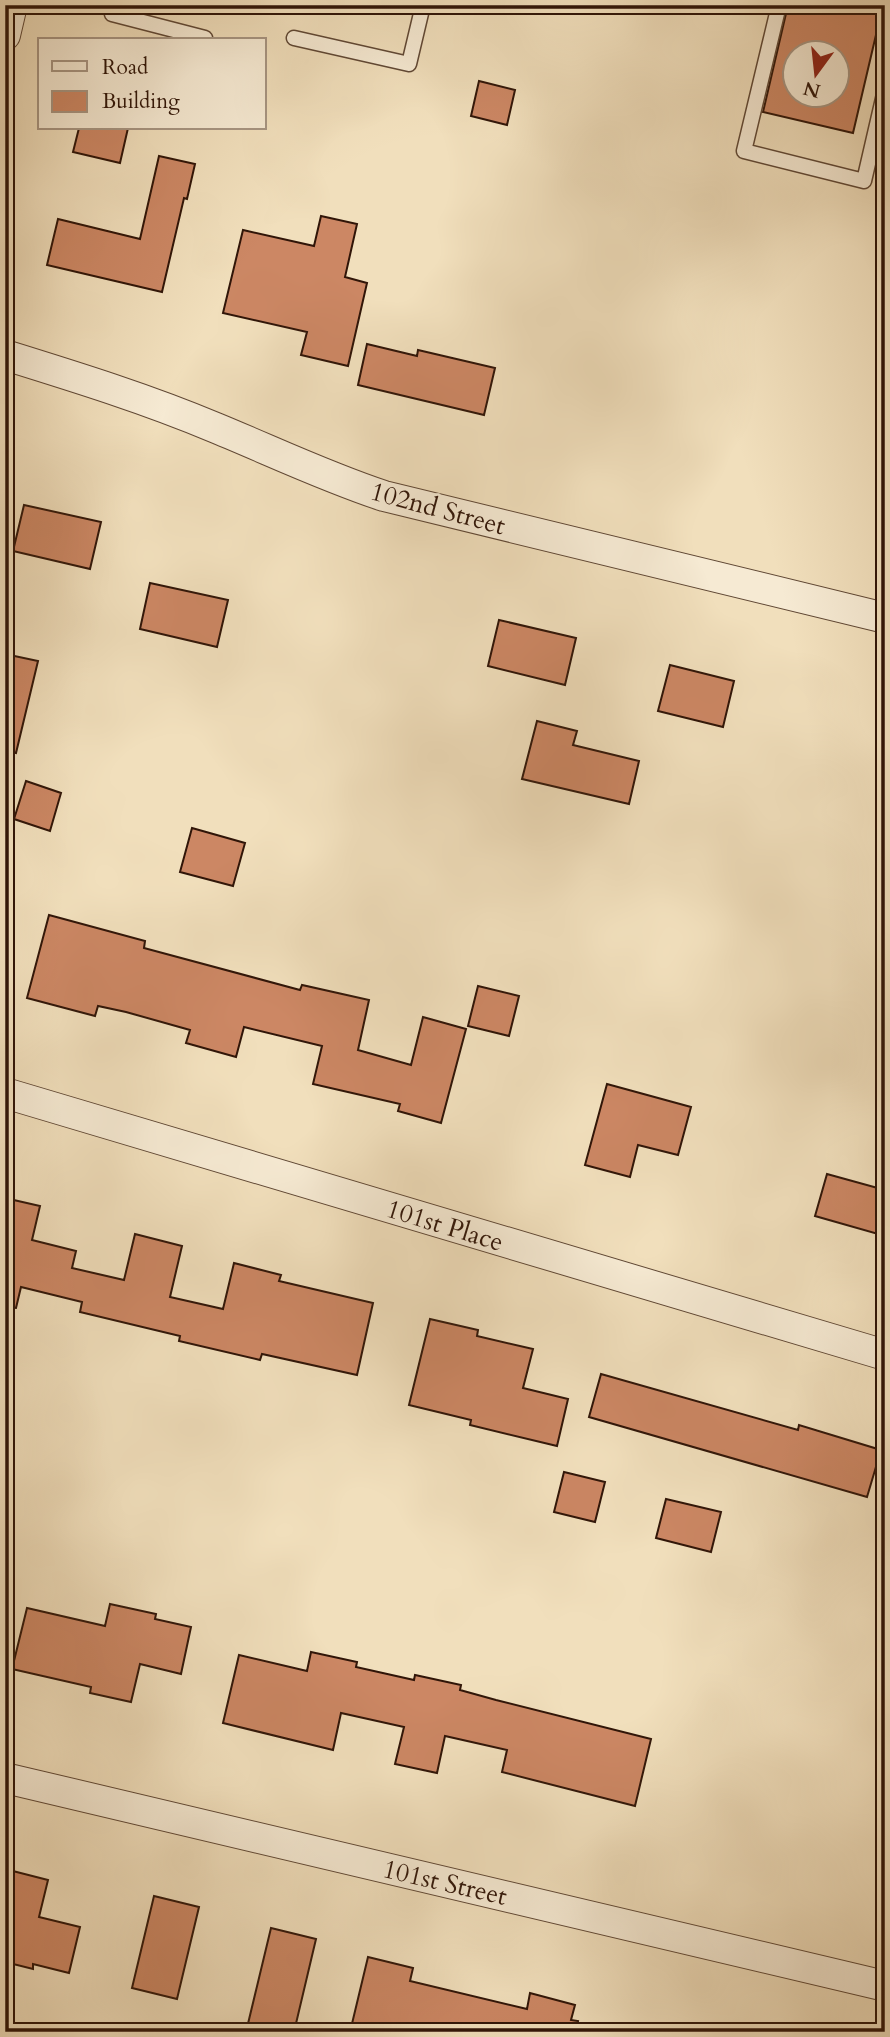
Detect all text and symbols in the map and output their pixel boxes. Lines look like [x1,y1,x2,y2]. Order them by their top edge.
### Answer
legend [38,38,266,130]
north arrow [782,38,852,108]
text: Road [102,53,148,82]
text: N [800,75,823,104]
text: Building [102,87,180,116]
street label: 102nd Street [367,474,509,543]
street label: 101st Place [382,1191,508,1260]
street label: 101st Street [379,1851,510,1914]

